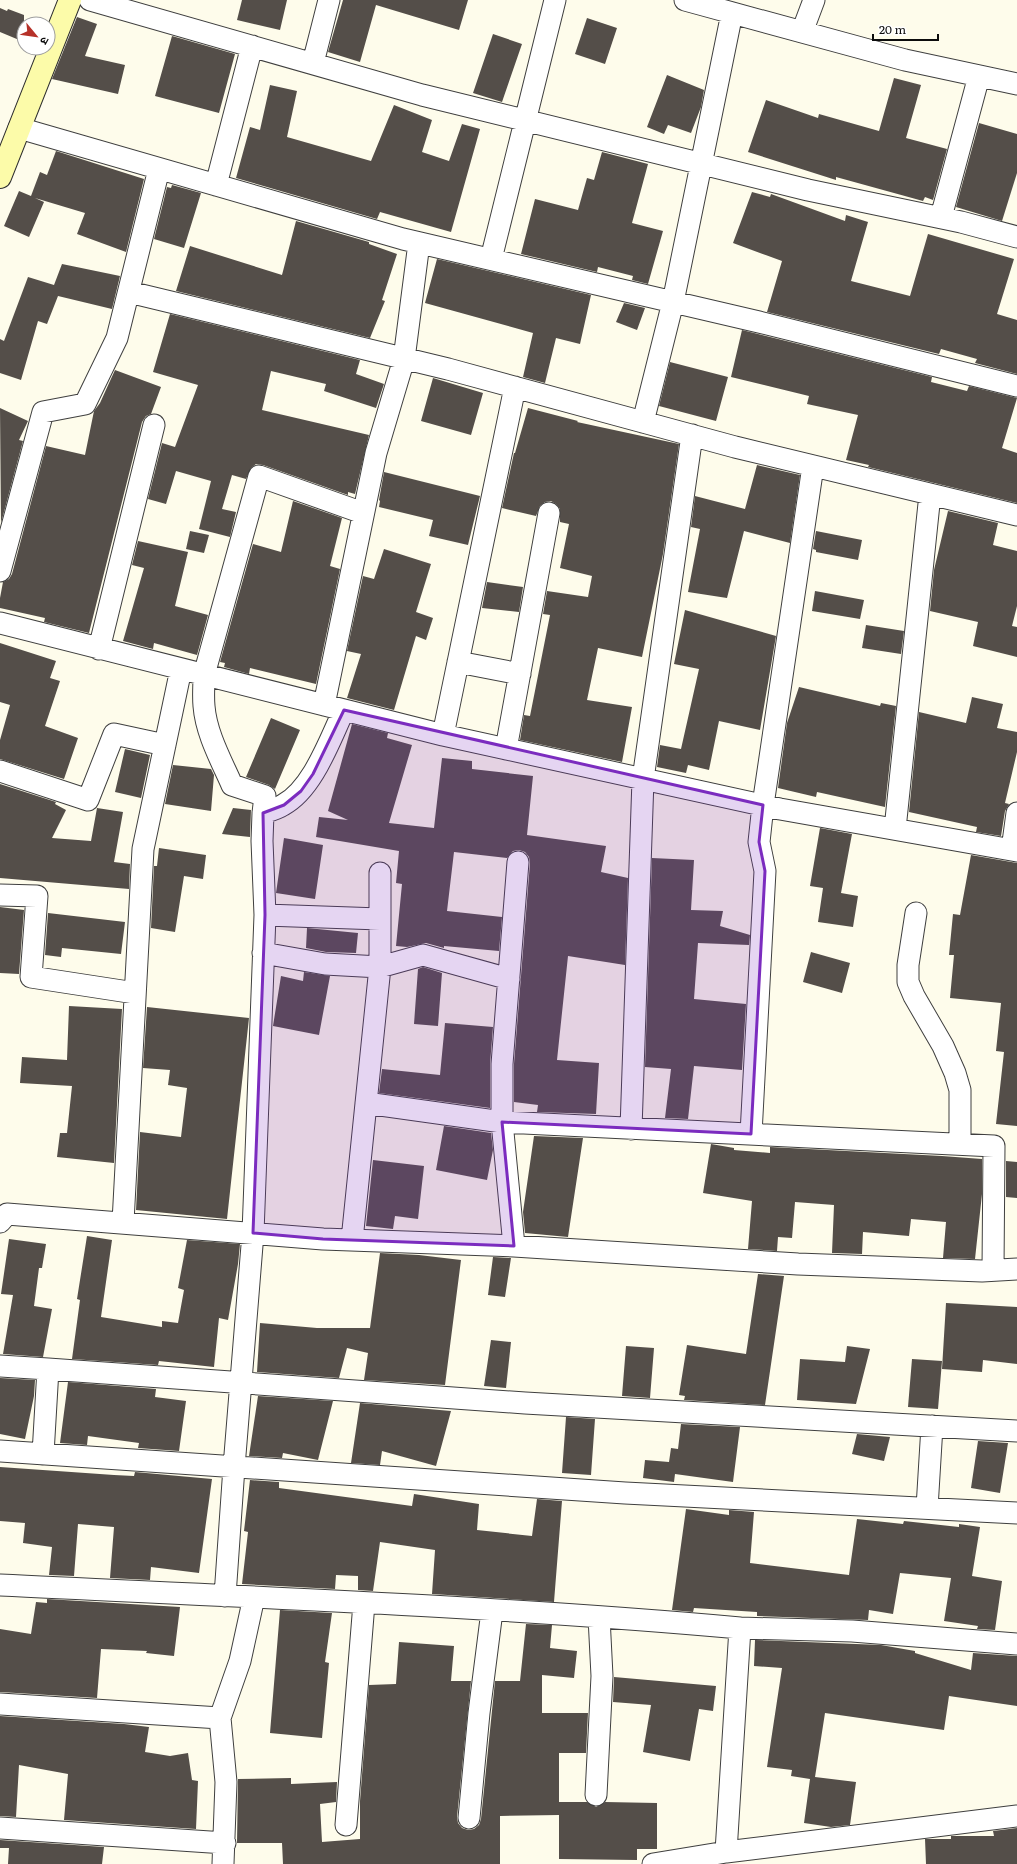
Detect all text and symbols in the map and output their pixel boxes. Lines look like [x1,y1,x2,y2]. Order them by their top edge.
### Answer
north arrow [16,16,56,56]
scale bar [873,16,938,42]
text: 20 m [879,20,906,38]
text: उ [37,35,54,49]

